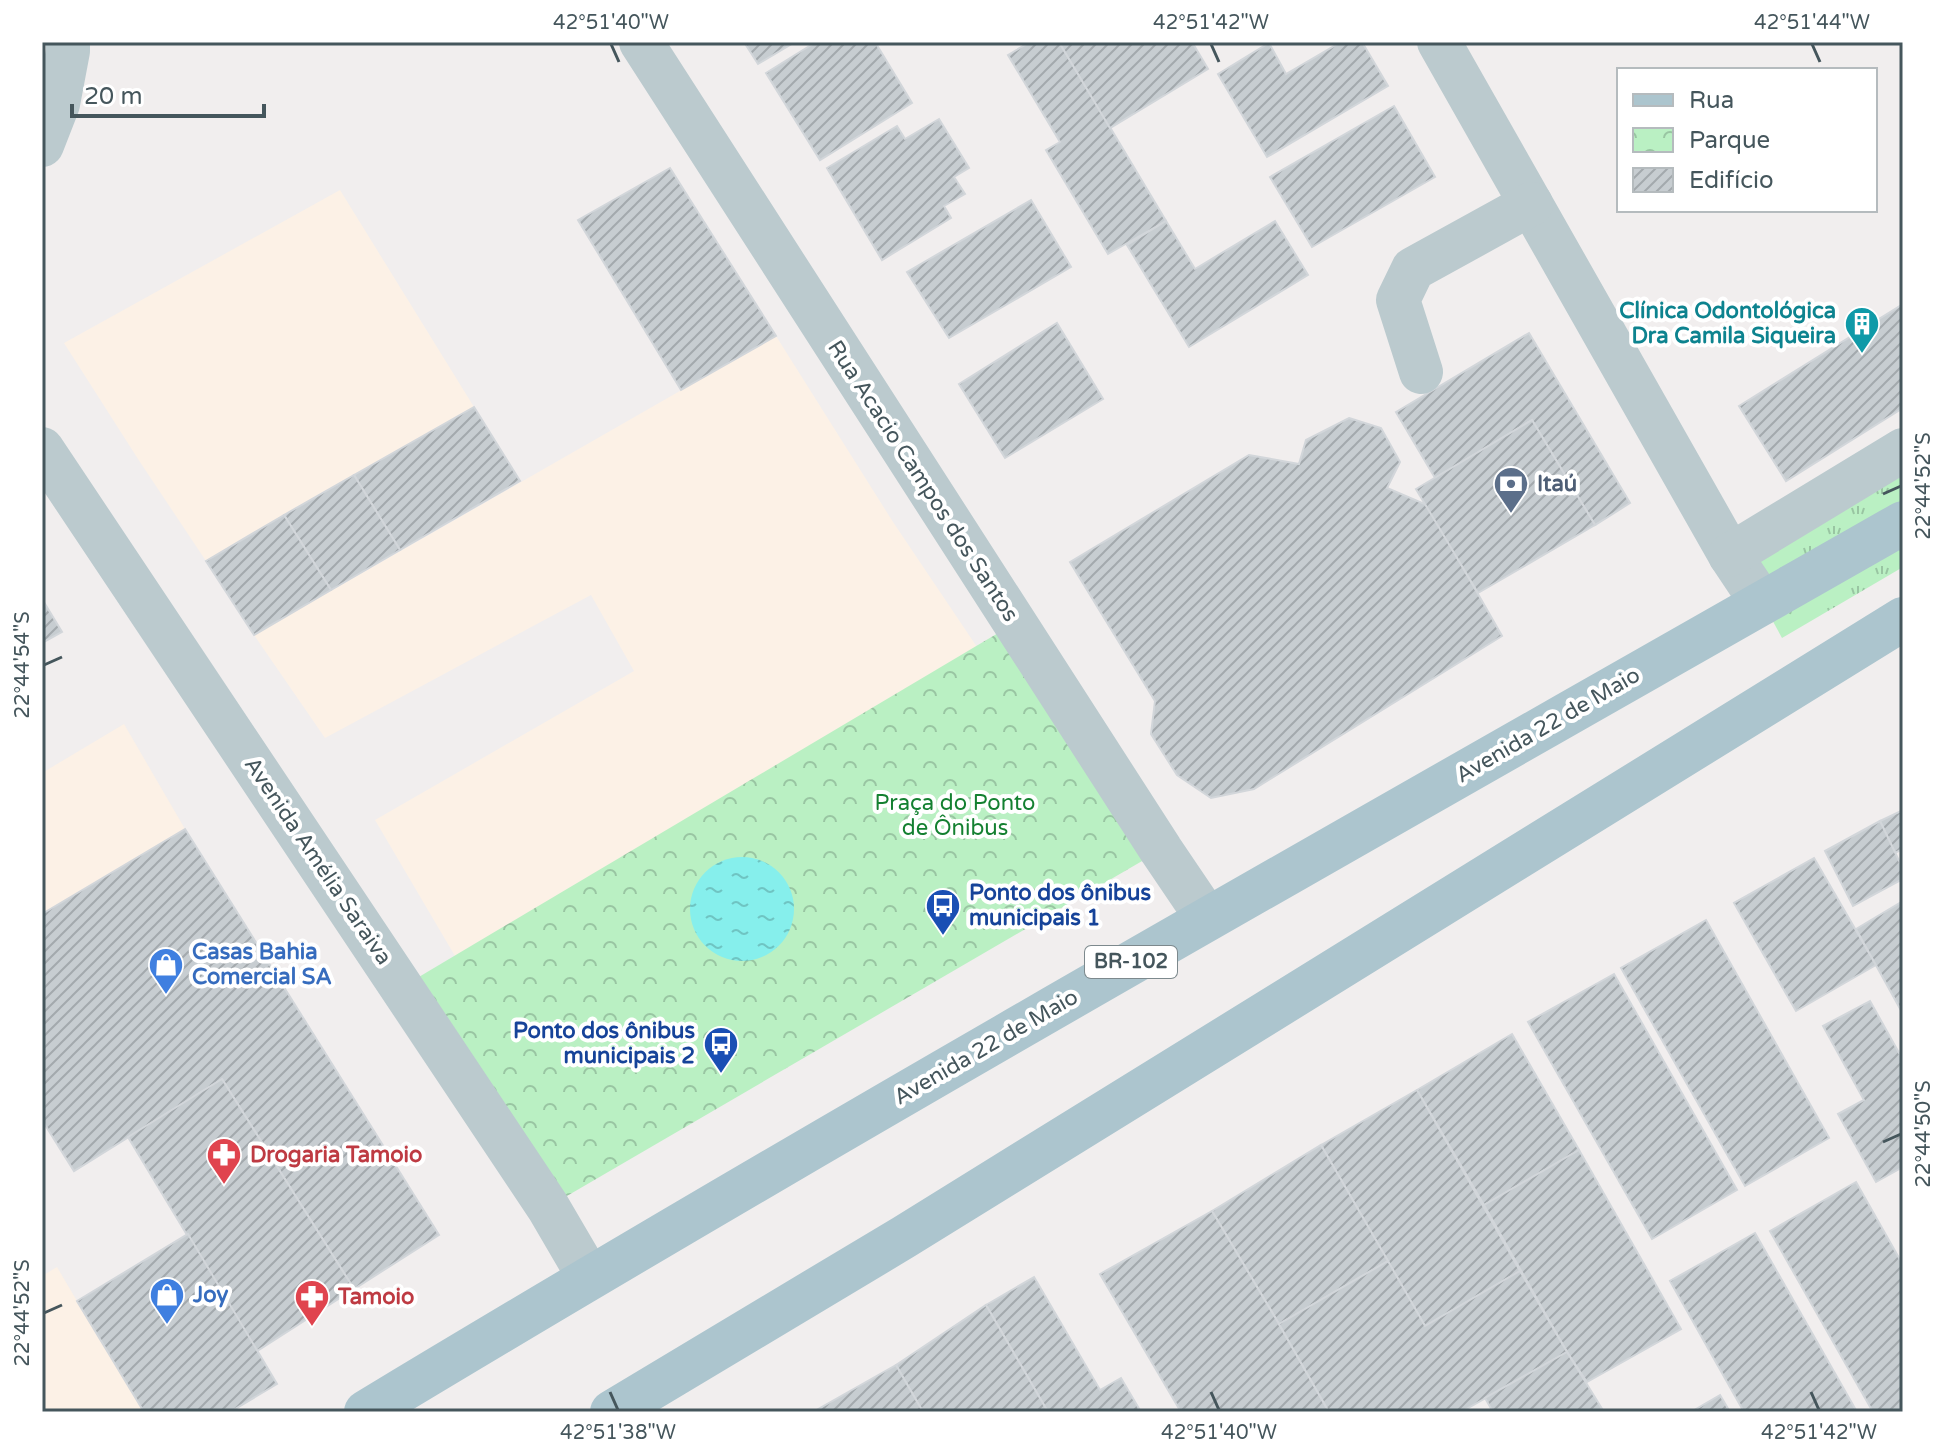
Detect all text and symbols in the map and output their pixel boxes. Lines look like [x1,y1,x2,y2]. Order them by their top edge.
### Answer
text: 42°51'40"W [553,11,669,35]
text: 42°51'42"W [1153,11,1269,35]
text: 42°51'44"W [1754,11,1870,35]
scale bar [72,68,264,118]
legend [1617,68,1877,212]
text: 20 m [84,82,142,111]
text: Rua [1689,86,1734,115]
text: Parque [1689,126,1770,155]
text: Edifício [1689,166,1774,195]
place label: Clínica Odontológica Dra Camila Siqueira [1619,298,1836,349]
building icon: Clínica Odontológica Dra Camila Siqueira [1843,305,1881,355]
street label: Rua Acacio Campos dos Santos [822,336,1024,626]
text: 22°44'52"S [1912,432,1936,540]
bank icon: Itaú [1492,465,1530,515]
place label: Itaú [1537,471,1577,497]
text: 22°44'54"S [11,611,35,719]
street label: Avenida 22 de Maio [1451,662,1645,788]
street label: Avenida Amélia Saraiva [239,752,397,970]
park label: Praça do Ponto de Ônibus [875,790,1035,841]
place label: Ponto dos ônibus municipais 1 [969,880,1151,931]
bus stop icon: Ponto dos ônibus municipais 1 [924,887,962,937]
place label: Casas Bahia Comercial SA [192,939,332,990]
shop icon: Casas Bahia Comercial SA [147,946,185,996]
road number: BR-102 [1085,946,1177,978]
street label: Avenida 22 de Maio [889,984,1083,1110]
place label: Ponto dos ônibus municipais 2 [513,1018,695,1069]
bus stop icon: Ponto dos ônibus municipais 2 [702,1025,740,1075]
text: 22°44'50"S [1912,1080,1936,1188]
pharmacy icon: Drogaria Tamoio [205,1136,243,1186]
place label: Drogaria Tamoio [250,1142,422,1168]
text: 22°44'52"S [11,1259,35,1367]
shop icon: Joy [148,1276,186,1326]
pharmacy icon: Tamoio [293,1278,331,1328]
place label: Joy [192,1282,228,1308]
place label: Tamoio [337,1284,414,1310]
text: 42°51'38"W [560,1421,676,1445]
text: 42°51'40"W [1161,1421,1277,1445]
text: 42°51'42"W [1761,1421,1877,1445]

